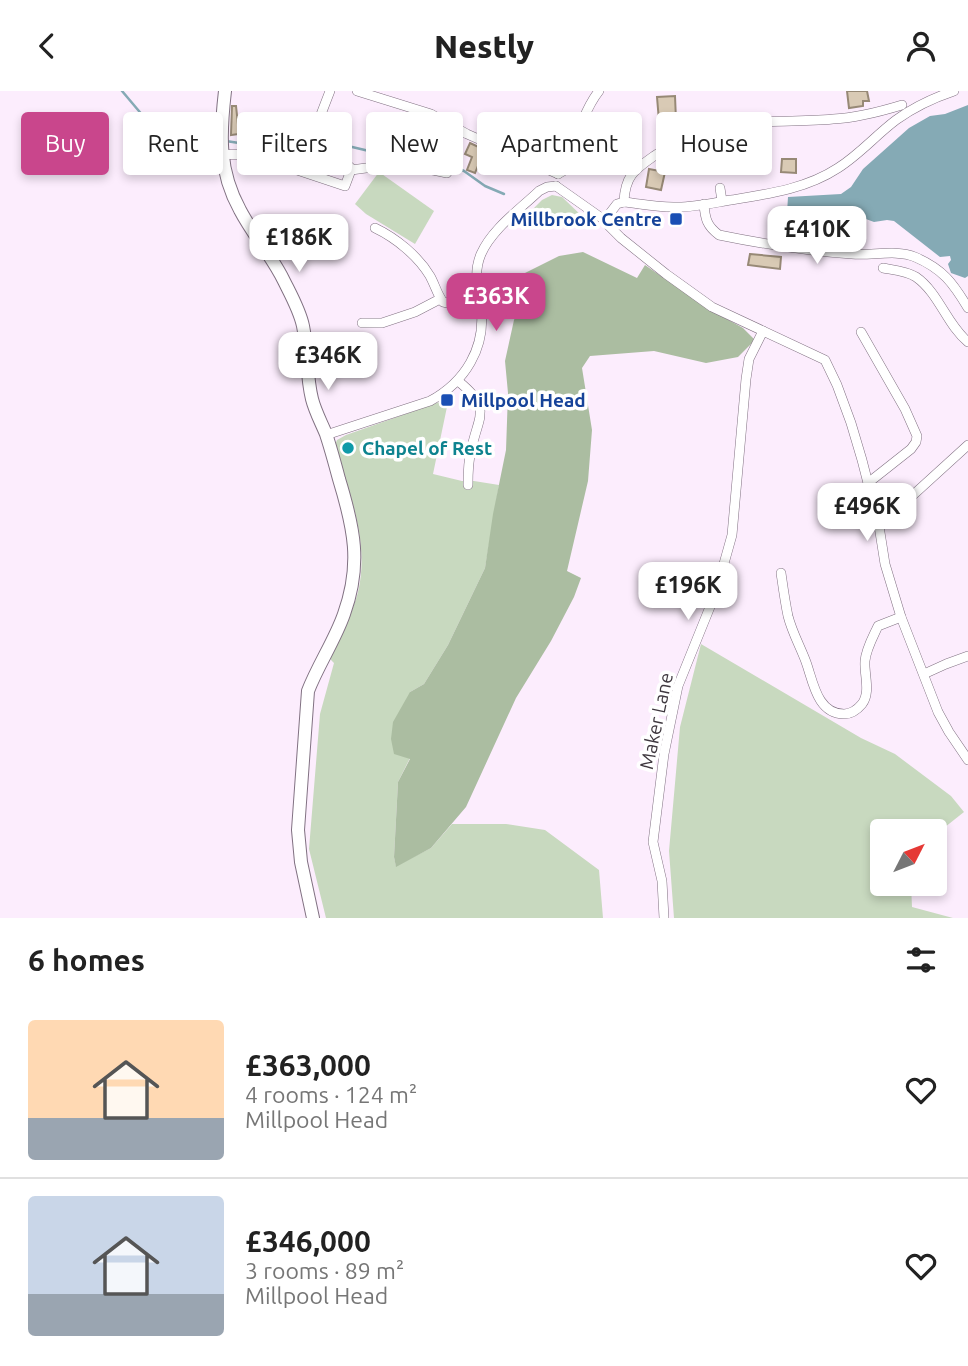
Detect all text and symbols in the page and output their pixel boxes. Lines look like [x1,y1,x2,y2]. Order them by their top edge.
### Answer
icon: back [28,27,66,65]
icon: person [902,27,940,65]
text: Nestly [434,28,534,64]
chip: Buy [21,112,109,175]
chip: Rent [123,112,223,175]
chip: Filters [237,112,352,175]
chip: New [366,112,463,175]
chip: Apartment [477,112,642,175]
chip: House [656,112,772,175]
pin: £410K [768,207,866,266]
place label: Millbrook Centre [510,208,662,230]
marker: Millbrook Centre [668,211,684,227]
pin: £186K [250,215,348,274]
text: £410K [783,216,851,241]
text: £186K [265,224,333,249]
pin: £363K [447,273,545,333]
text: £363K [462,283,530,308]
pin: £346K [279,333,377,392]
text: £346K [294,342,362,367]
place label: Millpool Head [461,389,586,411]
marker: Millpool Head [439,392,455,408]
place label: Chapel of Rest [362,437,492,459]
marker: Chapel of Rest [340,440,356,456]
pin: £496K [818,483,916,543]
text: £496K [833,493,901,518]
pin: £196K [639,563,737,622]
text: £196K [654,572,722,597]
street label: Maker Lane [635,671,677,771]
north arrow [870,819,947,896]
map controls [870,819,947,896]
icon: filters [902,941,940,979]
text: 6 homes [28,943,145,977]
icon: home [84,1048,168,1132]
text: £363,000 [245,1048,371,1082]
icon: heart [902,1071,940,1109]
text: 4 rooms · 124 m² [245,1082,417,1107]
text: Millpool Head [245,1107,388,1132]
icon: home [84,1224,168,1308]
text: £346,000 [245,1224,371,1258]
icon: heart [902,1247,940,1285]
text: 3 rooms · 89 m² [245,1258,404,1283]
text: Millpool Head [245,1283,388,1308]

